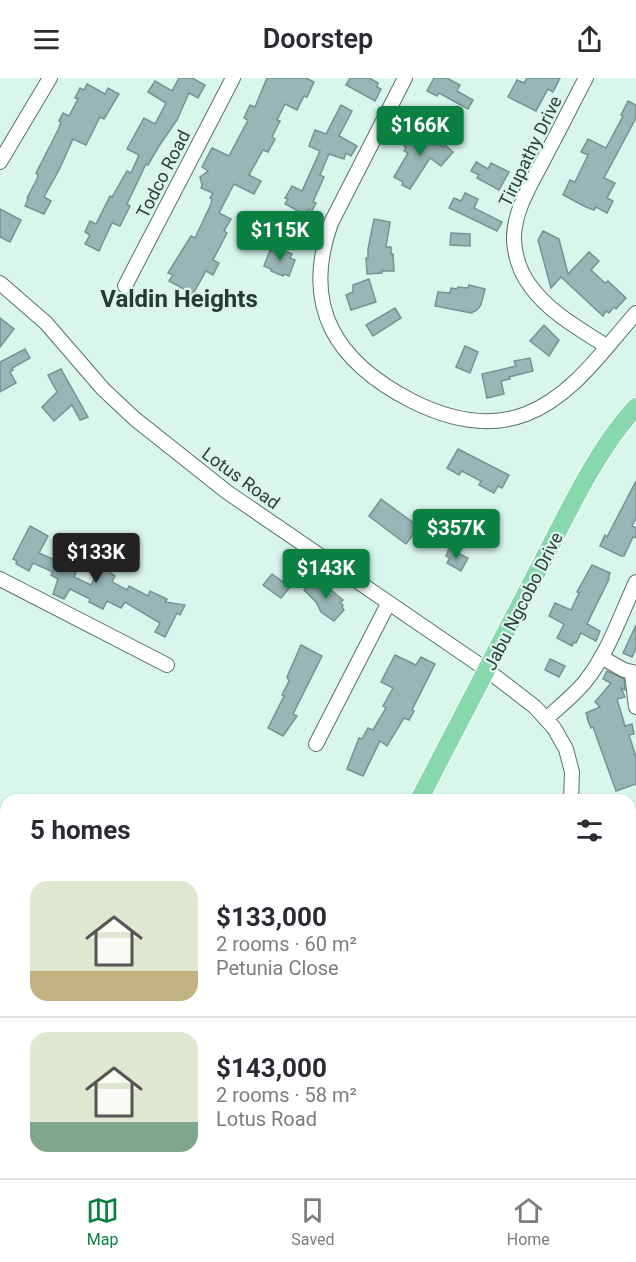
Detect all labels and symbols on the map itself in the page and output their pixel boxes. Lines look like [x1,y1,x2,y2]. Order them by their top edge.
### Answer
street label: Tirupathy Drive [494,92,566,210]
pin: $166K [378,106,462,157]
street label: Todco Road [132,127,194,221]
pin: $115K [238,211,322,262]
district label: Valdin Heights [100,285,258,313]
street label: Lotus Road [198,443,284,513]
pin: $357K [414,509,498,560]
street label: Jabu Ngcobo Drive [479,528,567,674]
pin: $133K [54,533,138,584]
pin: $143K [284,549,368,600]

